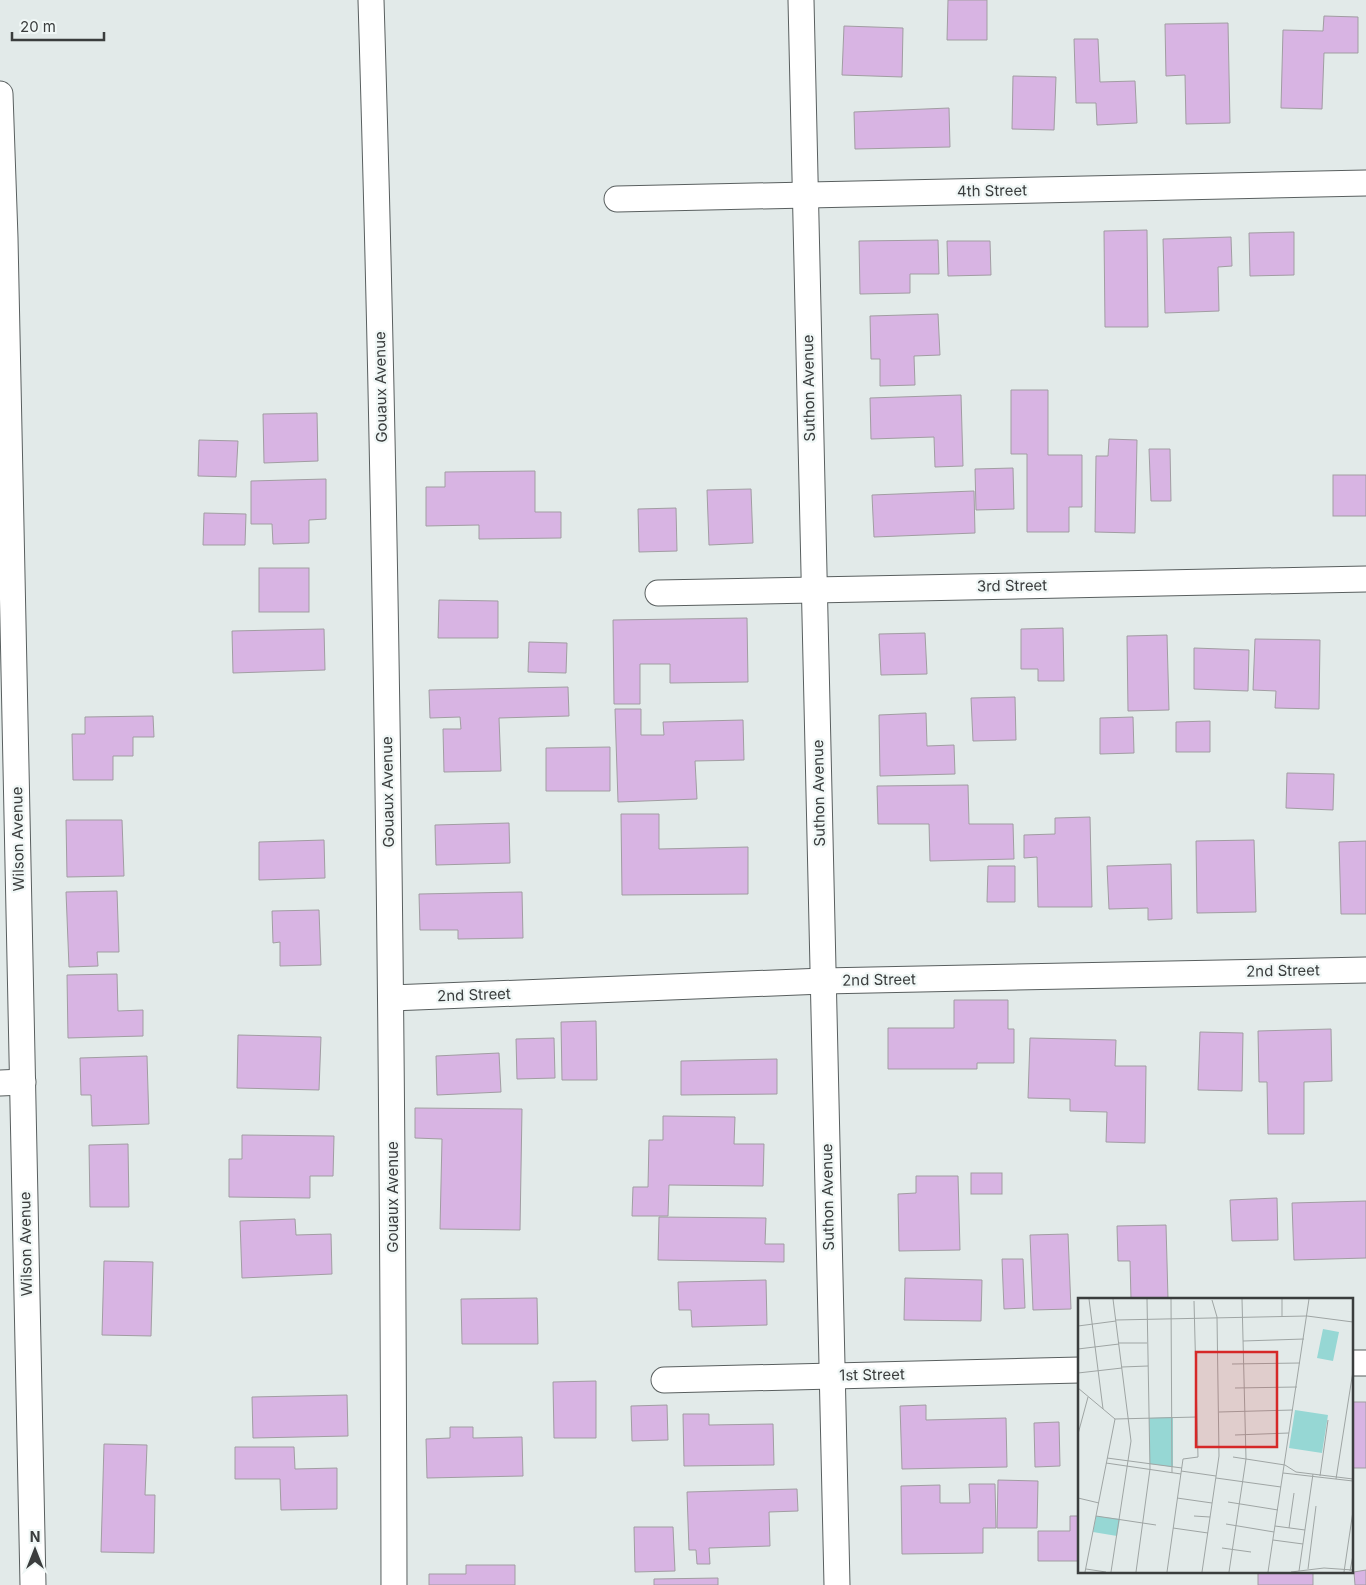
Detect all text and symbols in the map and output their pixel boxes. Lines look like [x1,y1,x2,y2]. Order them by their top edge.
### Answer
scale bar [12,10,105,42]
text: 20 m [20,17,56,36]
street label: 4th Street [957,180,1027,201]
street label: Gouaux Avenue [370,331,391,443]
street label: Suthon Avenue [798,334,819,442]
street label: 3rd Street [977,575,1047,596]
street label: Gouaux Avenue [377,736,398,848]
street label: Suthon Avenue [808,739,829,847]
street label: Wilson Avenue [7,786,28,892]
street label: 2nd Street [1246,960,1320,981]
street label: 2nd Street [842,969,916,990]
street label: 2nd Street [437,984,511,1005]
street label: Gouaux Avenue [383,1141,402,1253]
street label: Suthon Avenue [817,1143,838,1251]
street label: Wilson Avenue [15,1191,36,1297]
inset map [1078,1298,1354,1572]
street label: 1st Street [839,1364,905,1385]
north arrow [10,1525,60,1575]
text: N [30,1528,40,1545]

